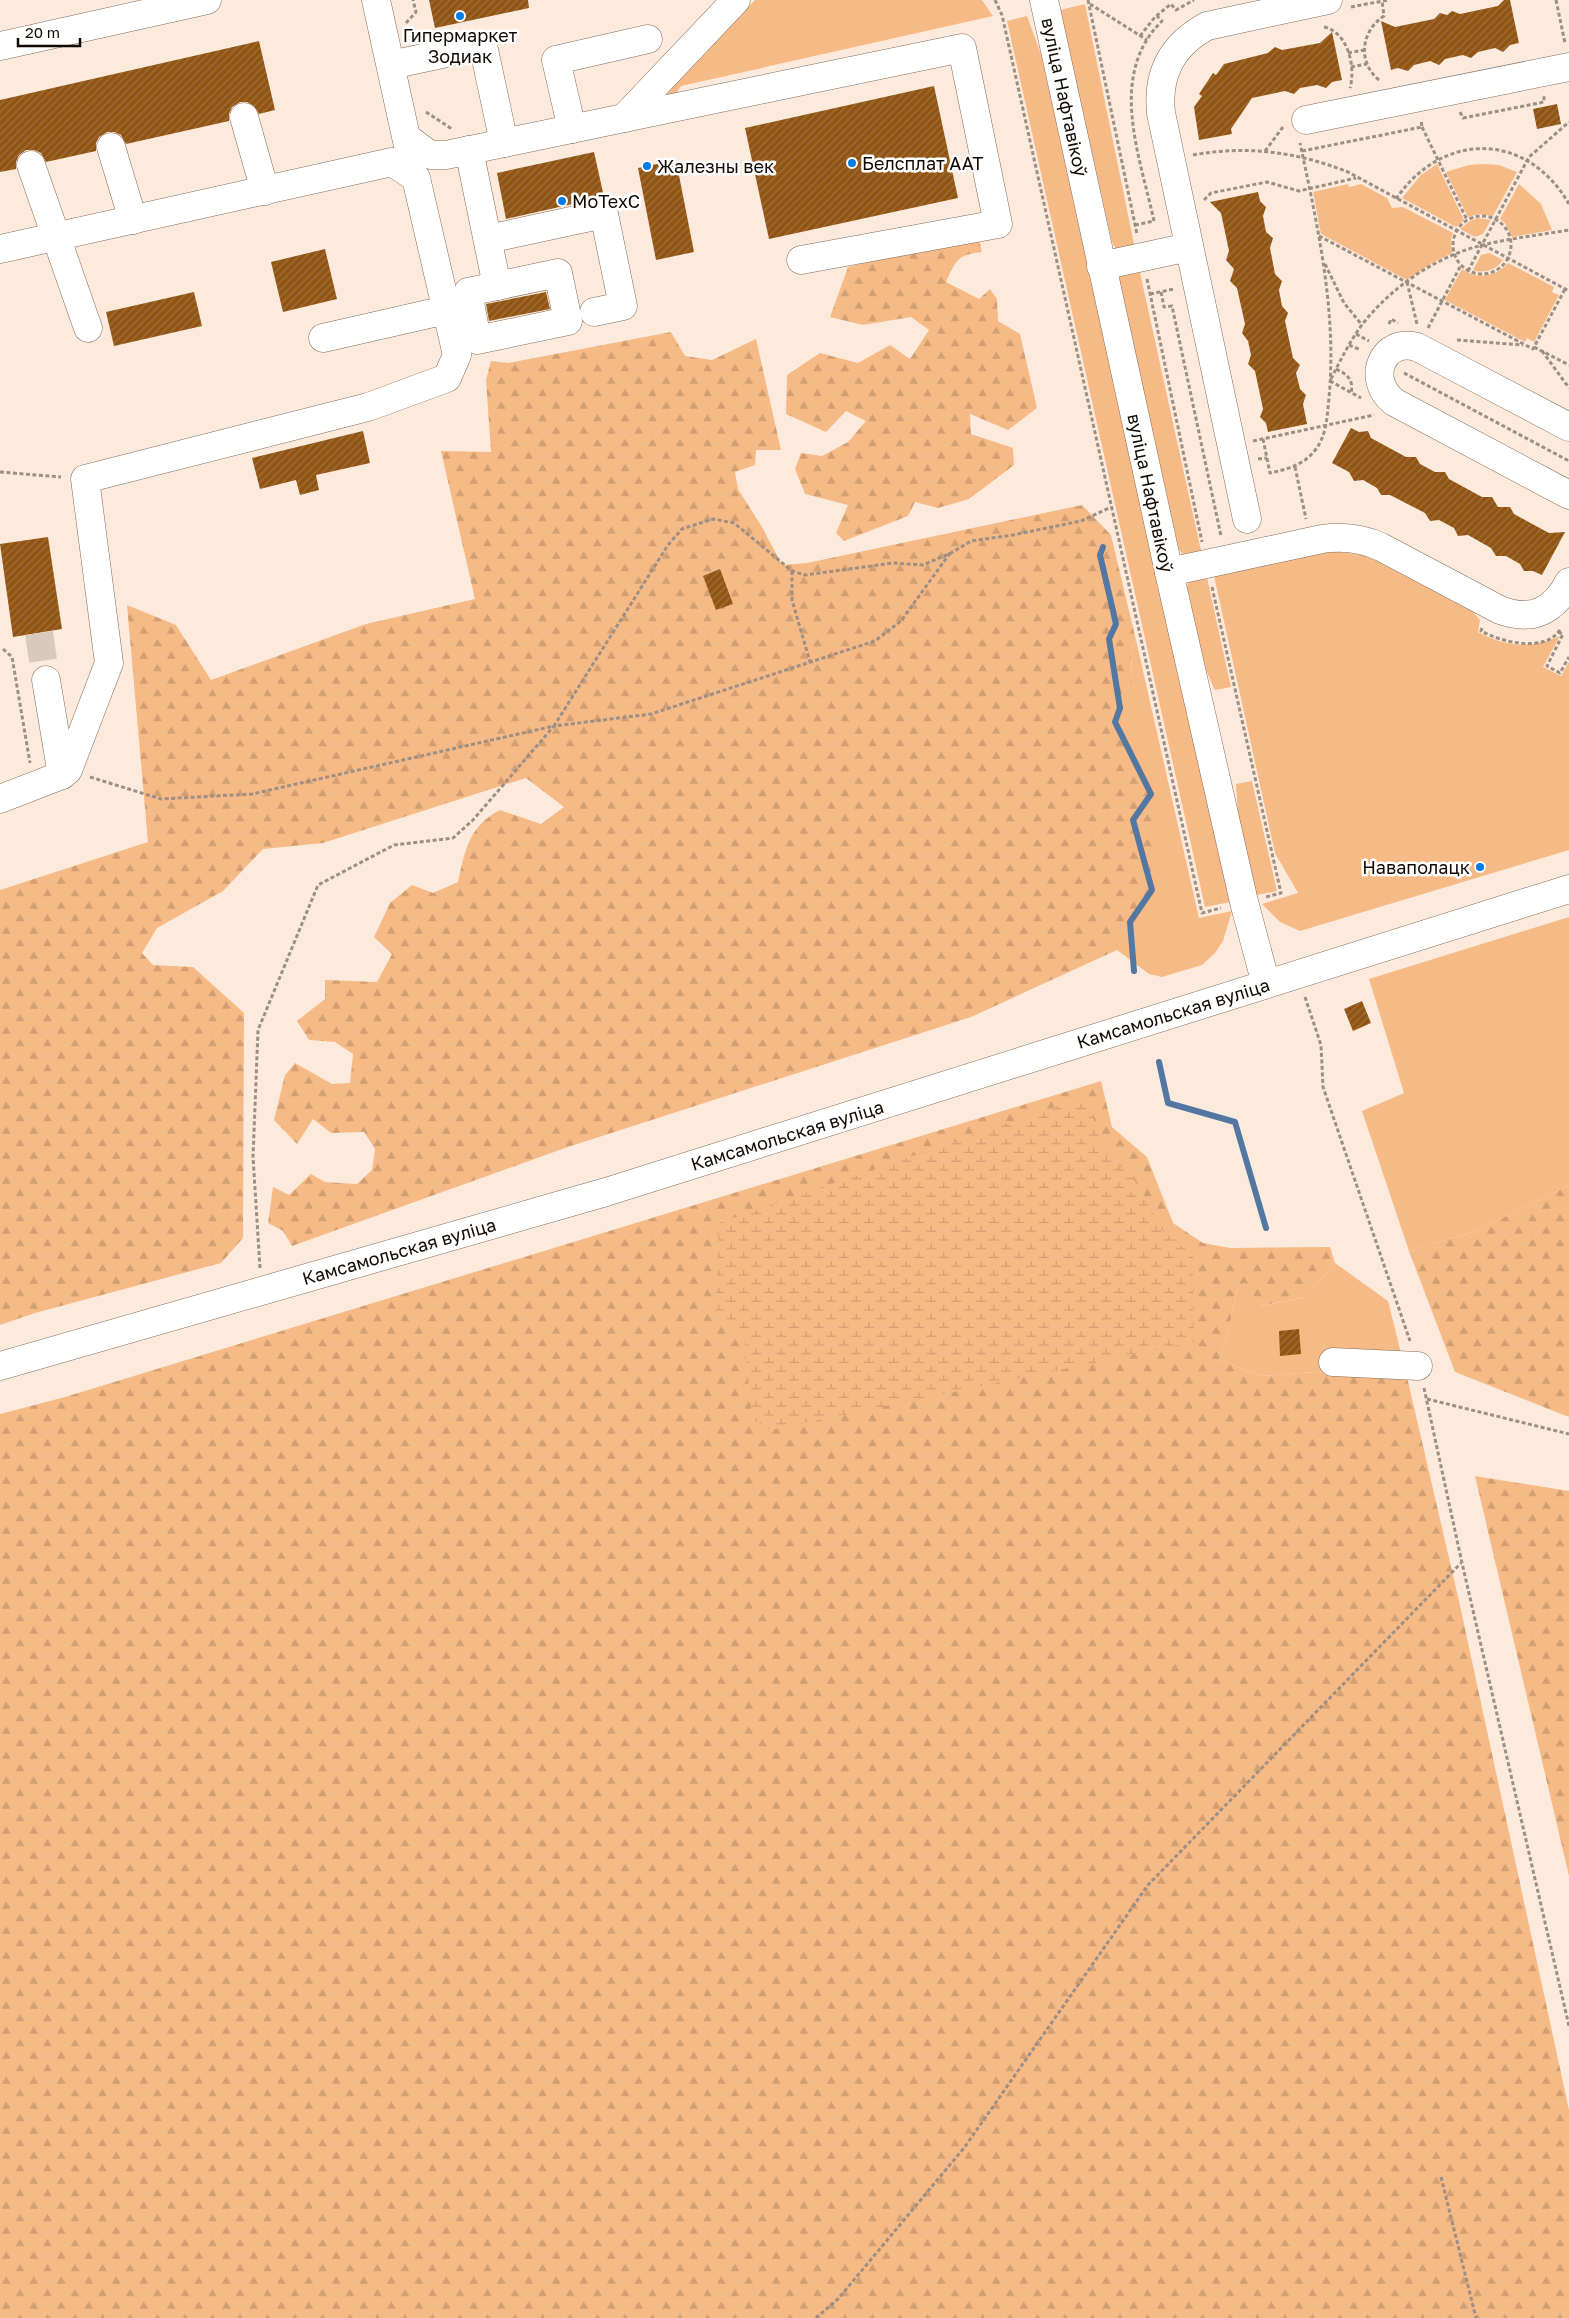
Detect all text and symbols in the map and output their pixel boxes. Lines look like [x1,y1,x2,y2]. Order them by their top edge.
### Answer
marker: Гипермаркет Зодиак [454,10,466,22]
scale bar [18,15,80,47]
street label: вуліца Нафтавікоў [1037,15,1093,179]
text: 20 m [25,23,60,41]
place label: Гипермаркет Зодиак [403,24,518,67]
place label: Белсплат ААТ [862,152,983,174]
place label: Жалезны век [657,155,774,177]
marker: Белсплат ААТ [846,157,858,169]
marker: Жалезны век [641,160,653,172]
place label: MoTexC [572,190,640,212]
marker: MoTexC [556,195,568,207]
street label: вуліца Нафтавікоў [1123,411,1179,575]
place label: Наваполацк [1362,856,1470,878]
marker: Наваполацк [1474,861,1486,873]
street label: Камсамольская вуліца [1074,973,1272,1053]
street label: Камсамольская вуліца [688,1095,886,1175]
street label: Камсамольская вуліца [300,1213,498,1289]

